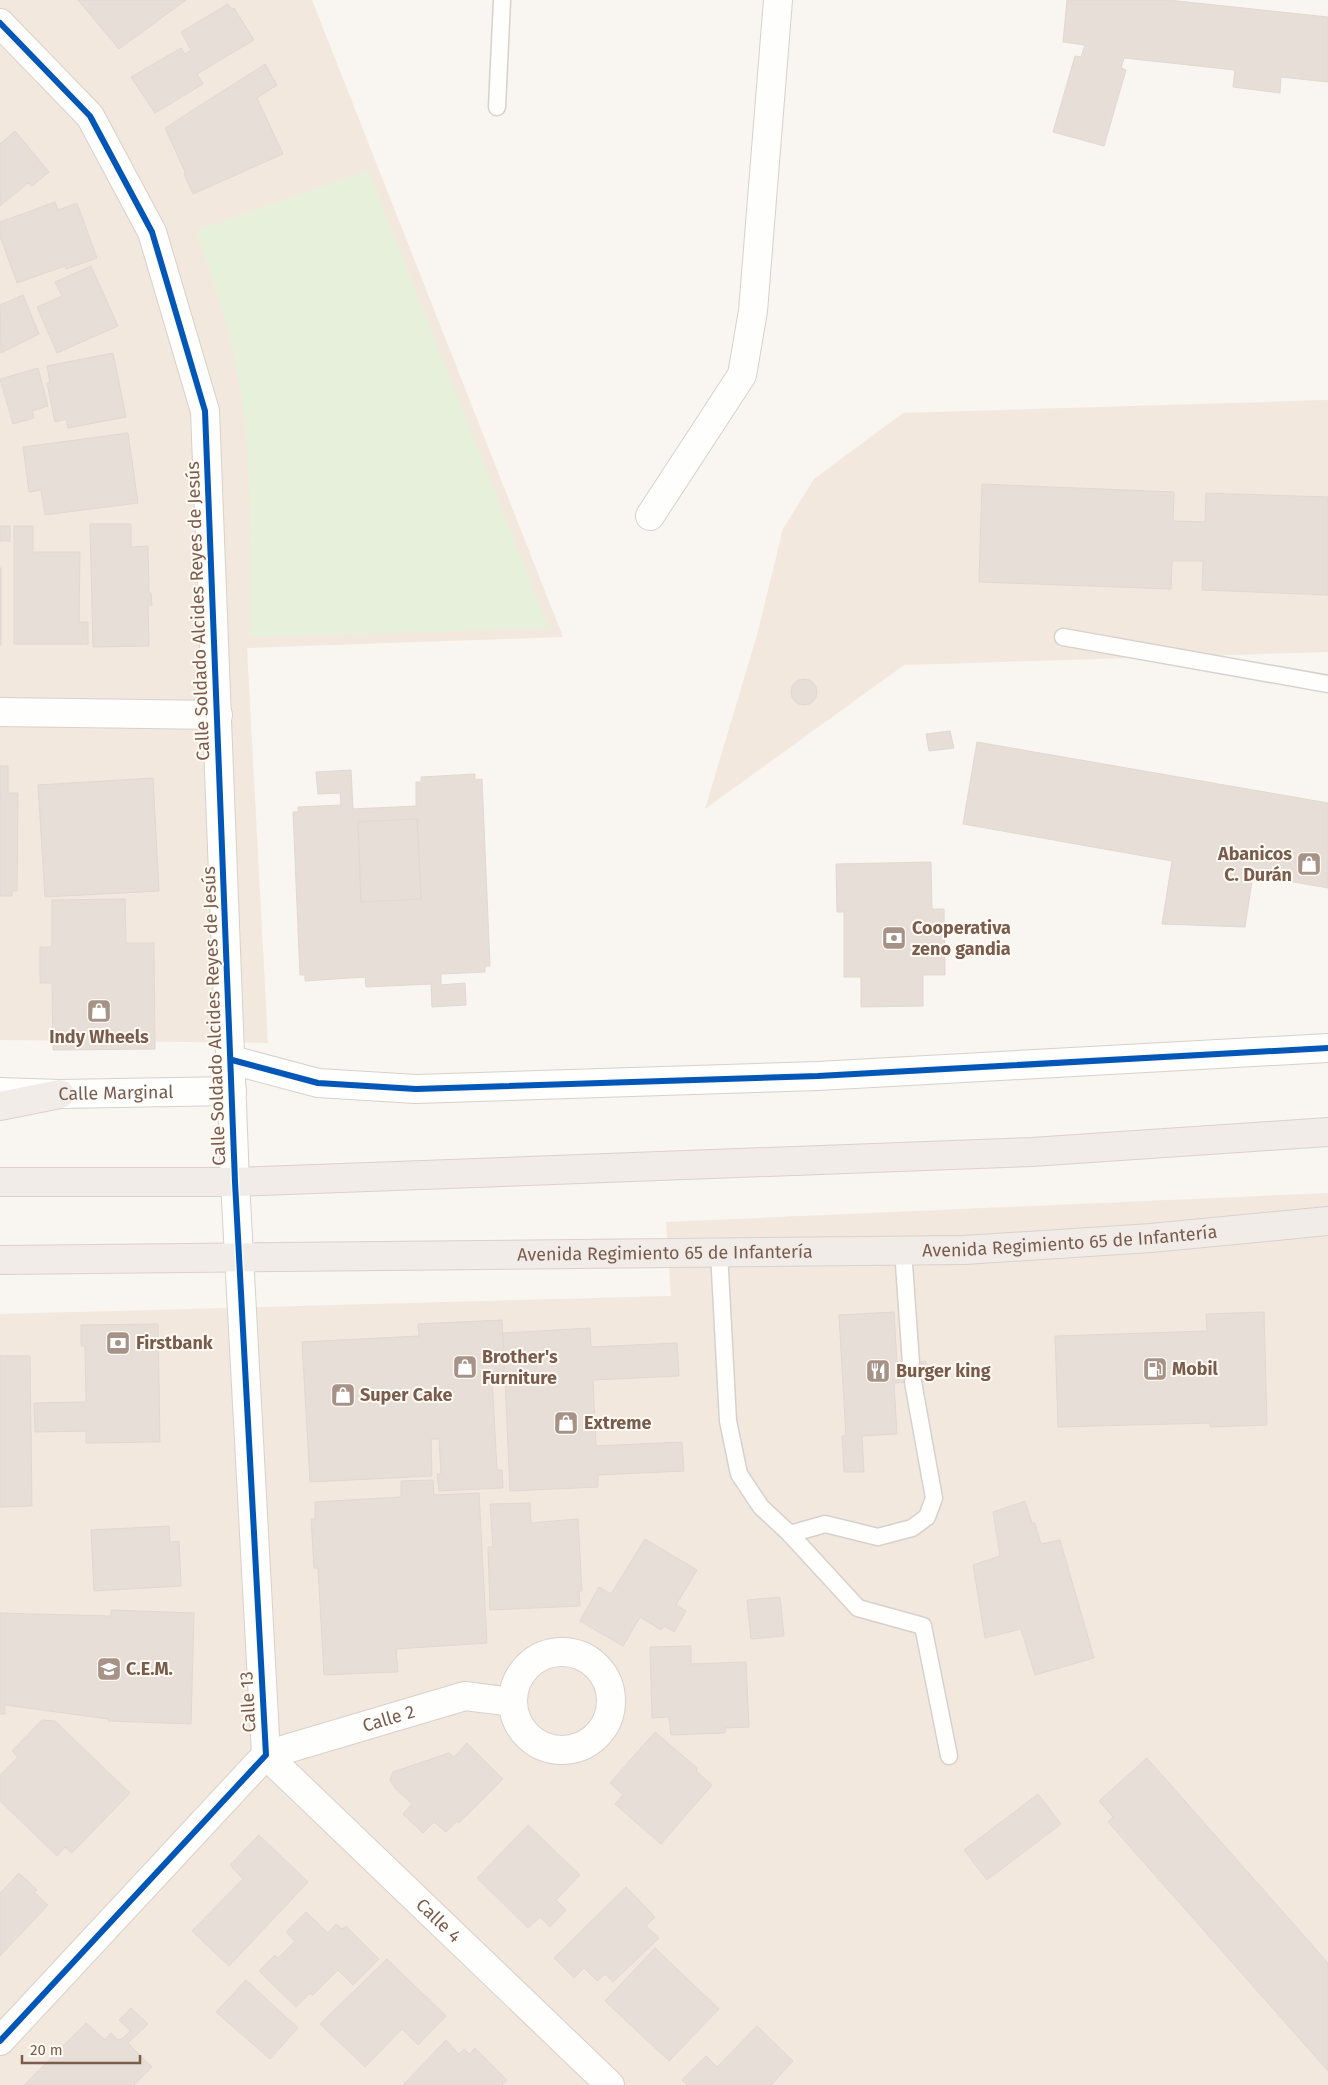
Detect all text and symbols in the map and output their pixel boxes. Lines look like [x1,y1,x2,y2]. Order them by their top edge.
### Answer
street label: Calle Soldado Alcides Reyes de Jesús [182,461,214,761]
place label: Abanicos C. Durán [1217,843,1292,886]
shop icon: Abanicos C. Durán [1296,851,1322,877]
street label: Calle Soldado Alcides Reyes de Jesús [198,866,230,1166]
place label: Cooperativa zeno gandia [912,917,1011,960]
bank icon: Cooperativa zeno gandia [881,925,907,951]
shop icon: Indy Wheels [86,998,112,1024]
place label: Indy Wheels [49,1026,149,1048]
street label: Calle Marginal [58,1081,174,1105]
street label: Avenida Regimiento 65 de Infantería [922,1221,1218,1261]
street label: Avenida Regimiento 65 de Infantería [517,1241,813,1266]
bank icon: Firstbank [105,1330,131,1356]
place label: Firstbank [136,1332,214,1354]
place label: Brother's Furniture [482,1346,558,1389]
shop icon: Brother's Furniture [452,1354,478,1380]
fuel station icon: Mobil [1142,1356,1168,1382]
restaurant icon: Burger king [865,1358,891,1384]
place label: Mobil [1172,1358,1218,1380]
place label: Burger king [896,1360,991,1382]
shop icon: Super Cake [330,1382,356,1408]
place label: Super Cake [360,1384,452,1406]
shop icon: Extreme [553,1410,579,1436]
place label: Extreme [584,1412,651,1434]
school or university icon: C.E.M. [96,1656,122,1682]
place label: C.E.M. [126,1658,173,1680]
street label: Calle 13 [235,1671,261,1733]
street label: Calle 2 [360,1700,418,1737]
street label: Calle 4 [411,1894,466,1947]
scale bar [22,2032,140,2064]
text: 20 m [30,2041,63,2059]

